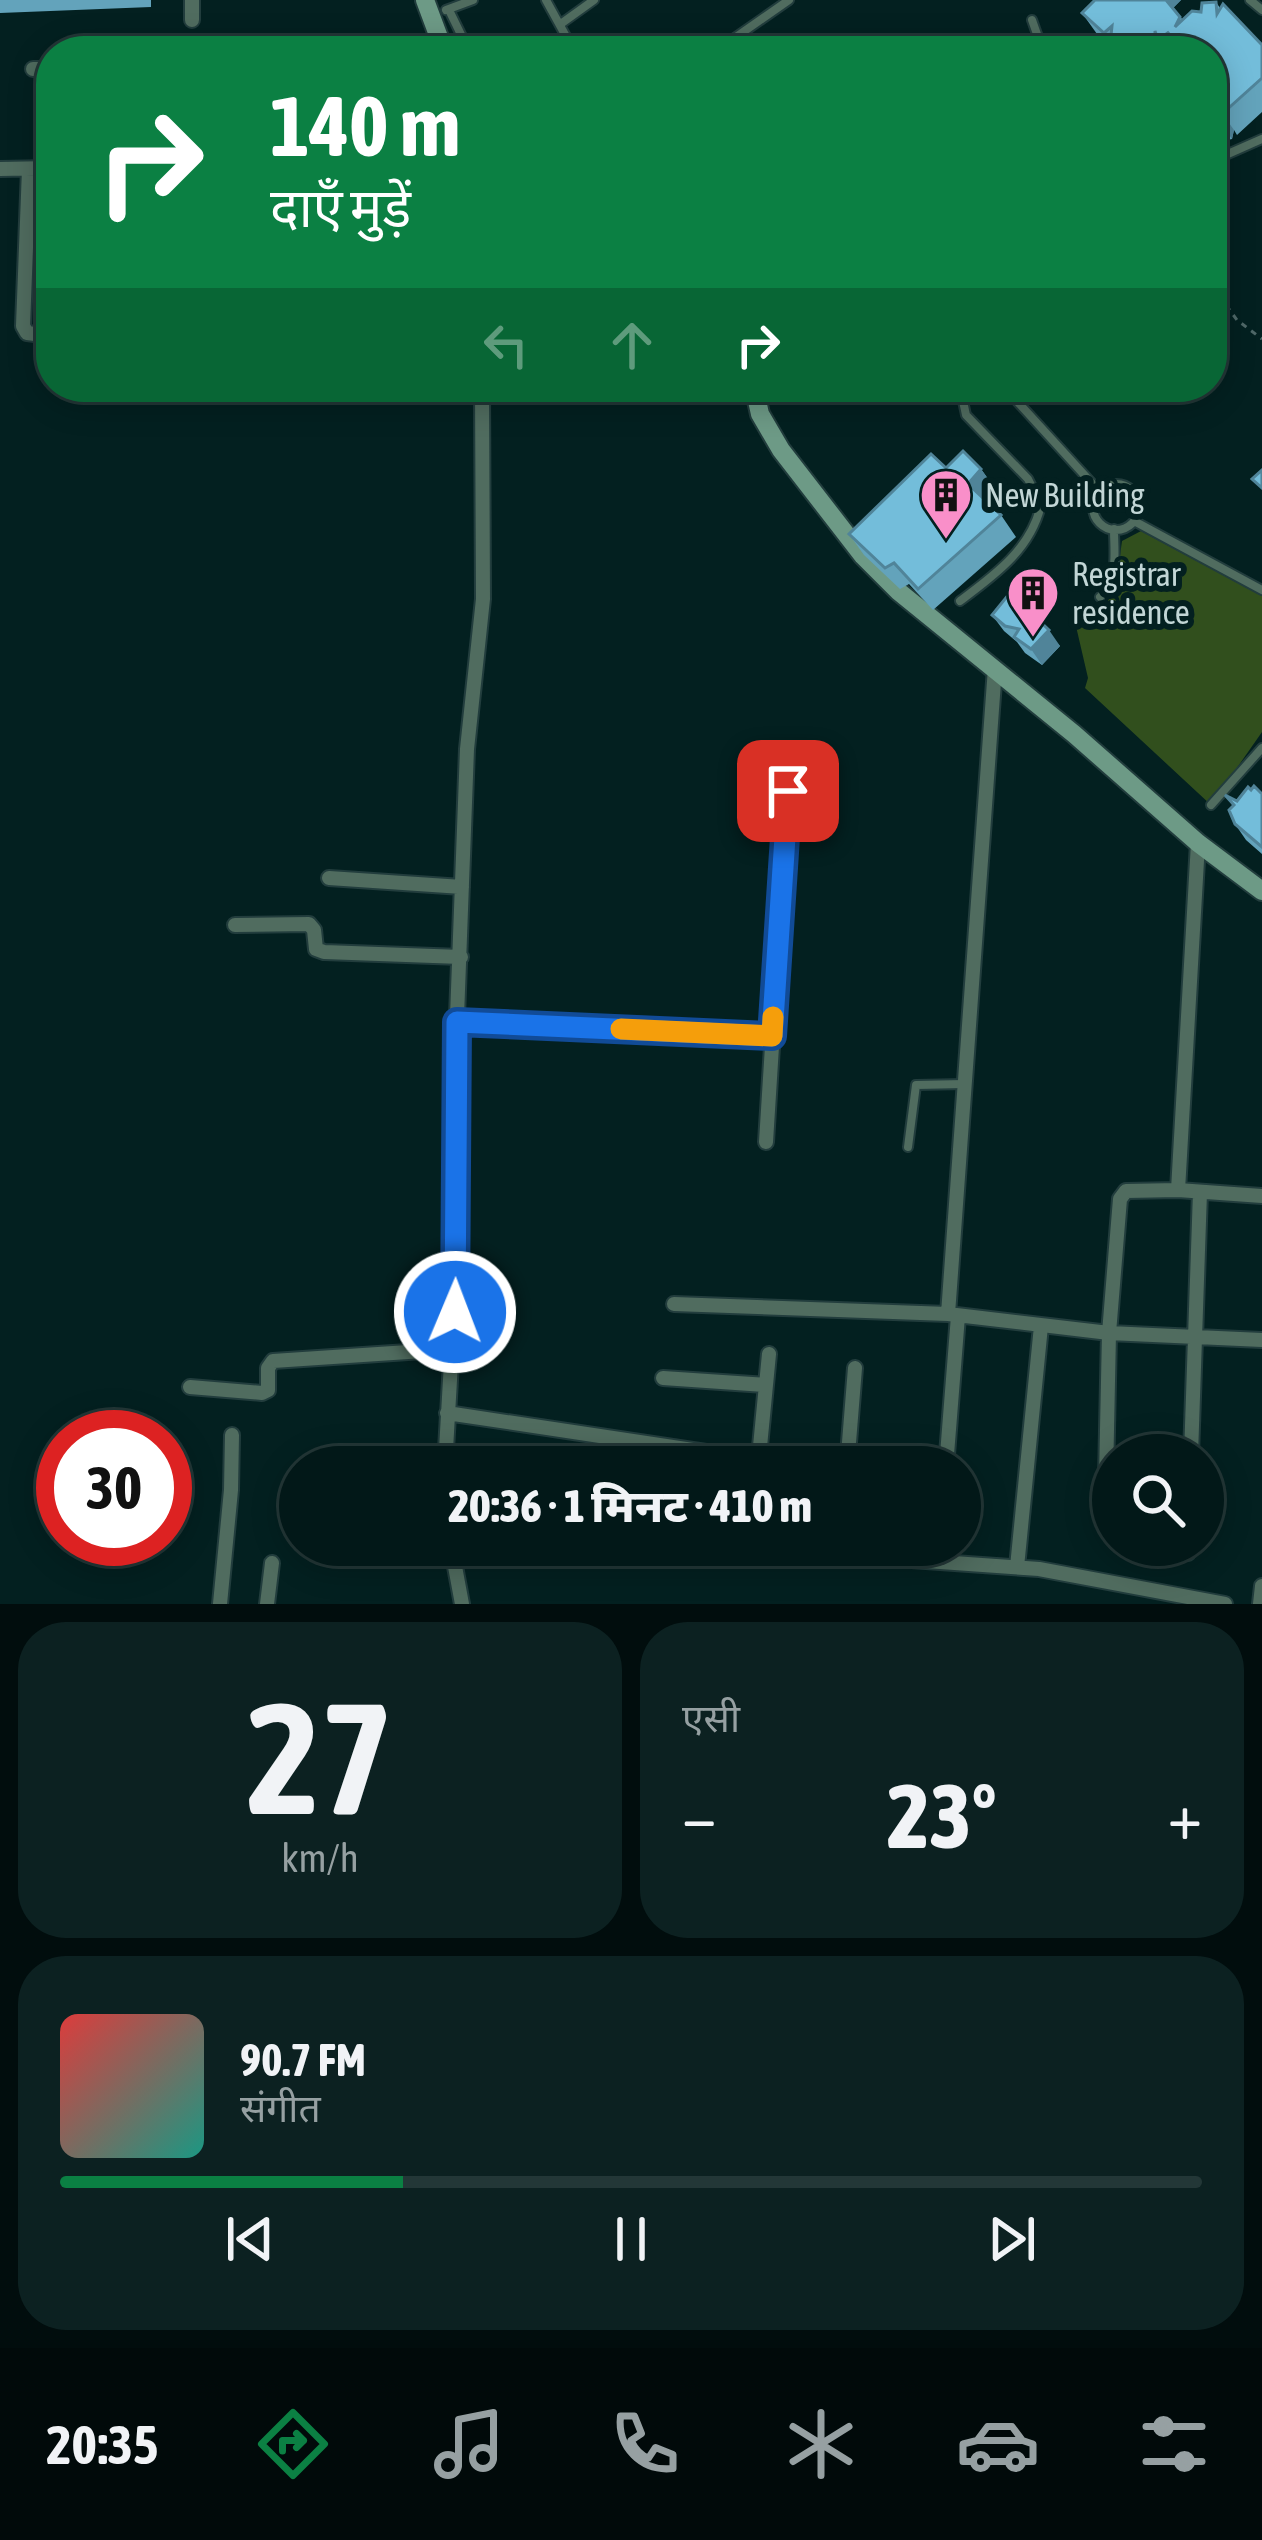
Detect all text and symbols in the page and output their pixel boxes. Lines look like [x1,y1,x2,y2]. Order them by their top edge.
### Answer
text: 140 m [270,78,460,174]
icon: right [72,84,228,240]
text: दाएँ मुड़ें [270,177,411,238]
icon: left [473,312,539,378]
icon: ahead [599,312,665,378]
icon: right [725,312,791,378]
building icon: New Building [918,467,974,541]
place label: New Building [985,476,1145,514]
place label: Registrar residence [1072,555,1190,631]
building icon: Registrar residence [1005,565,1061,639]
pin [737,740,839,842]
icon: arrive [755,758,821,824]
position arrow [392,1249,518,1375]
speed limit sign: 30 [36,1410,192,1566]
map controls [1092,1434,1224,1566]
button: search [1092,1434,1224,1566]
text: 20:36 · 1 मिनट · 410 m [448,1480,812,1532]
text: 27 [247,1668,393,1847]
text: एसी [682,1696,740,1740]
text: 23° [887,1764,997,1867]
text: − [682,1777,716,1853]
text: + [1168,1777,1202,1853]
text: km/h [281,1836,359,1880]
text: 90.7 FM [240,2034,366,2086]
text: संगीत [240,2086,321,2130]
icon: previous [217,2206,283,2272]
icon: pause [598,2206,664,2272]
icon: next [979,2206,1045,2272]
icon: directions [251,2402,335,2486]
icon: music [427,2402,511,2486]
icon: phone [603,2402,687,2486]
icon: climate [779,2402,863,2486]
icon: car [956,2402,1040,2486]
icon: filters [1132,2402,1216,2486]
text: 20:35 [46,2414,158,2475]

